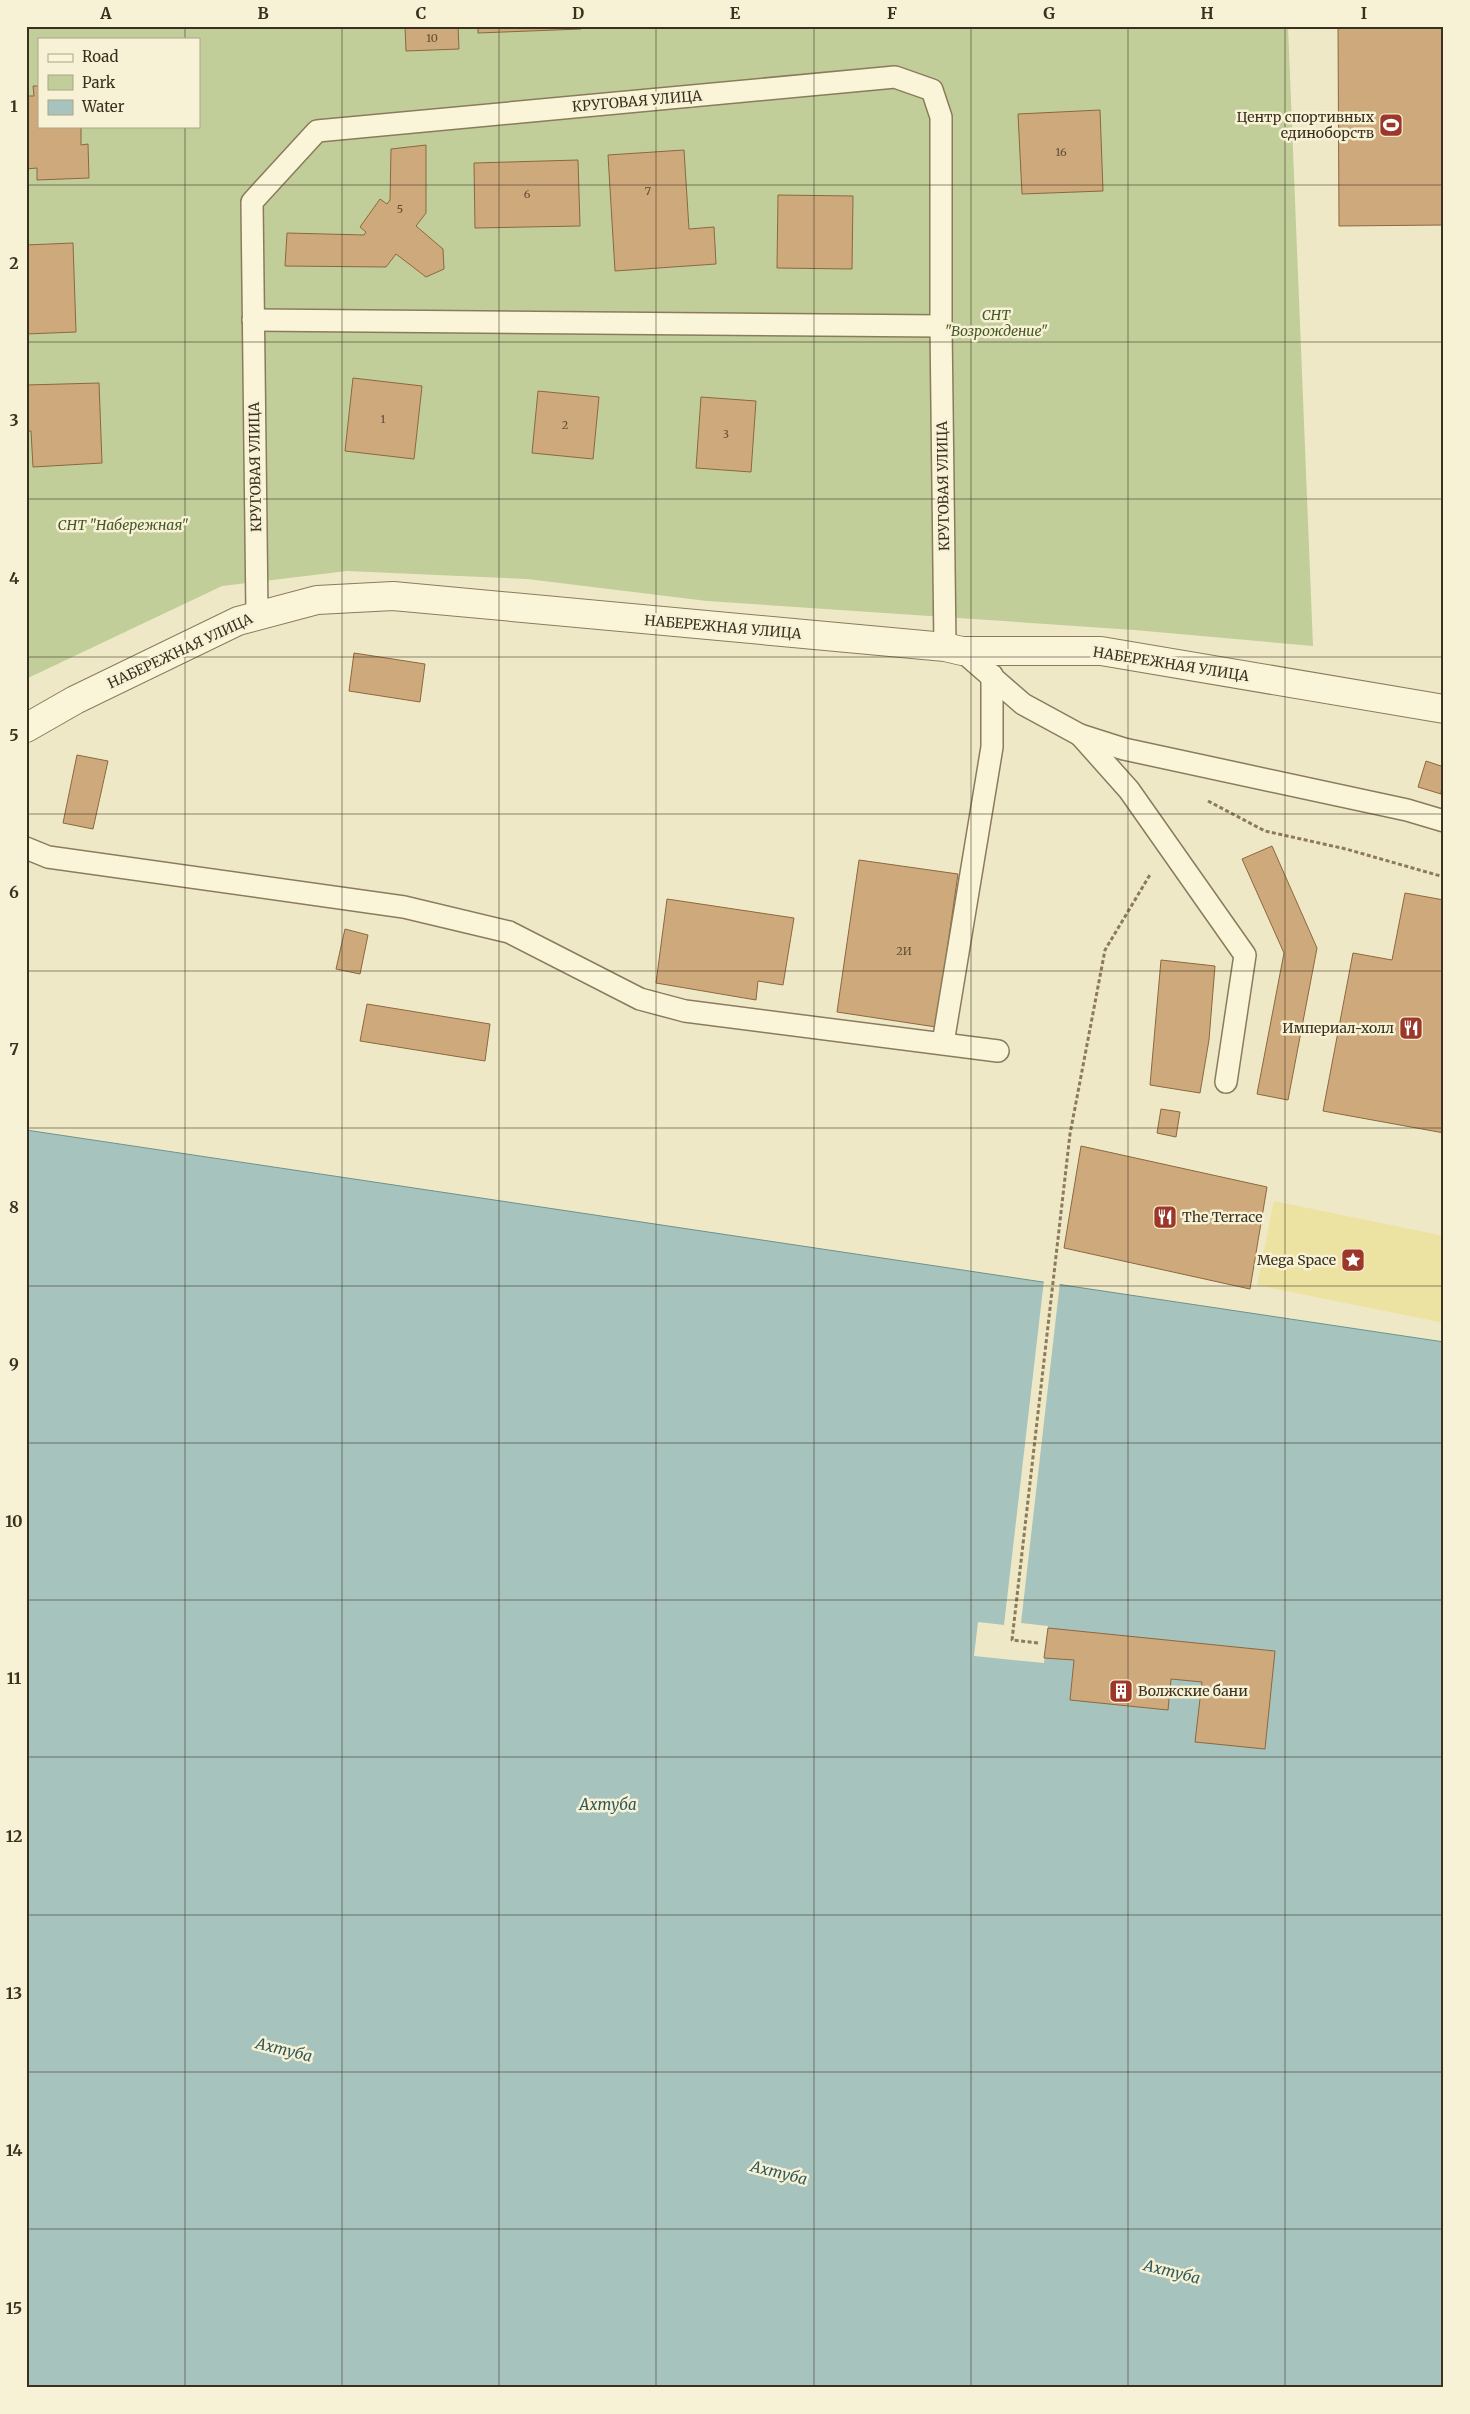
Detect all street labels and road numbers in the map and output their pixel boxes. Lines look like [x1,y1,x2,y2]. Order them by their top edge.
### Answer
street label: КРУГОВАЯ УЛИЦА [571,86,703,116]
street label: КРУГОВАЯ УЛИЦА [245,402,265,532]
street label: КРУГОВАЯ УЛИЦА [933,421,953,551]
street label: НАБЕРЕЖНАЯ УЛИЦА [105,609,255,693]
street label: НАБЕРЕЖНАЯ УЛИЦА [644,611,803,643]
street label: НАБЕРЕЖНАЯ УЛИЦА [1092,643,1250,685]

